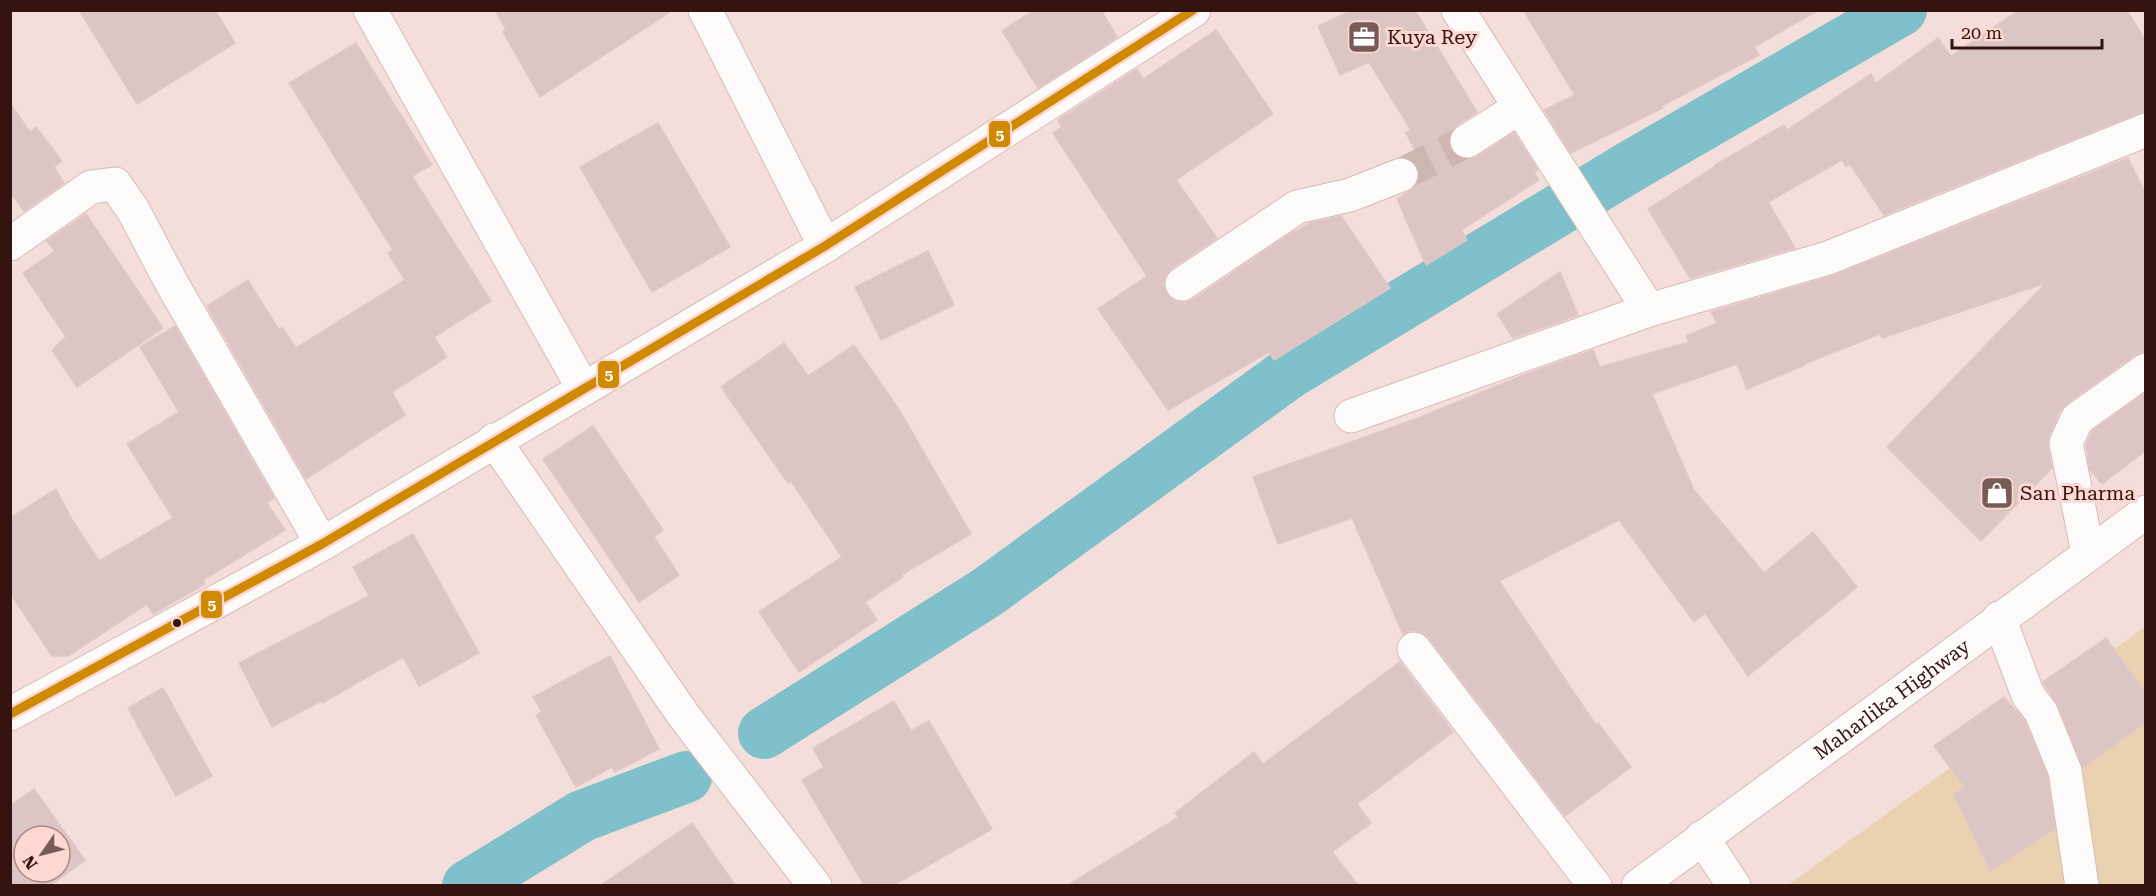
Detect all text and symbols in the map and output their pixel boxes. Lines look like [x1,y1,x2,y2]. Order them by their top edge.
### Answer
scale bar [1952,12,2102,50]
office icon: Kuya Rey [1346,19,1382,55]
text: 20 m [1961,22,2002,43]
place label: Kuya Rey [1387,25,1477,49]
line badge: 5 [988,120,1011,148]
text: 5 [996,125,1005,144]
line badge: 5 [597,360,620,389]
text: 5 [605,365,614,384]
shop icon: San Pharma [1979,475,2015,511]
place label: San Pharma [2020,481,2135,505]
line badge: 5 [200,590,223,619]
text: 5 [208,595,217,614]
unlabelled marker [171,617,183,629]
street label: Maharlika Highway [1809,634,1975,765]
north arrow [12,824,72,884]
text: N [19,852,41,873]

